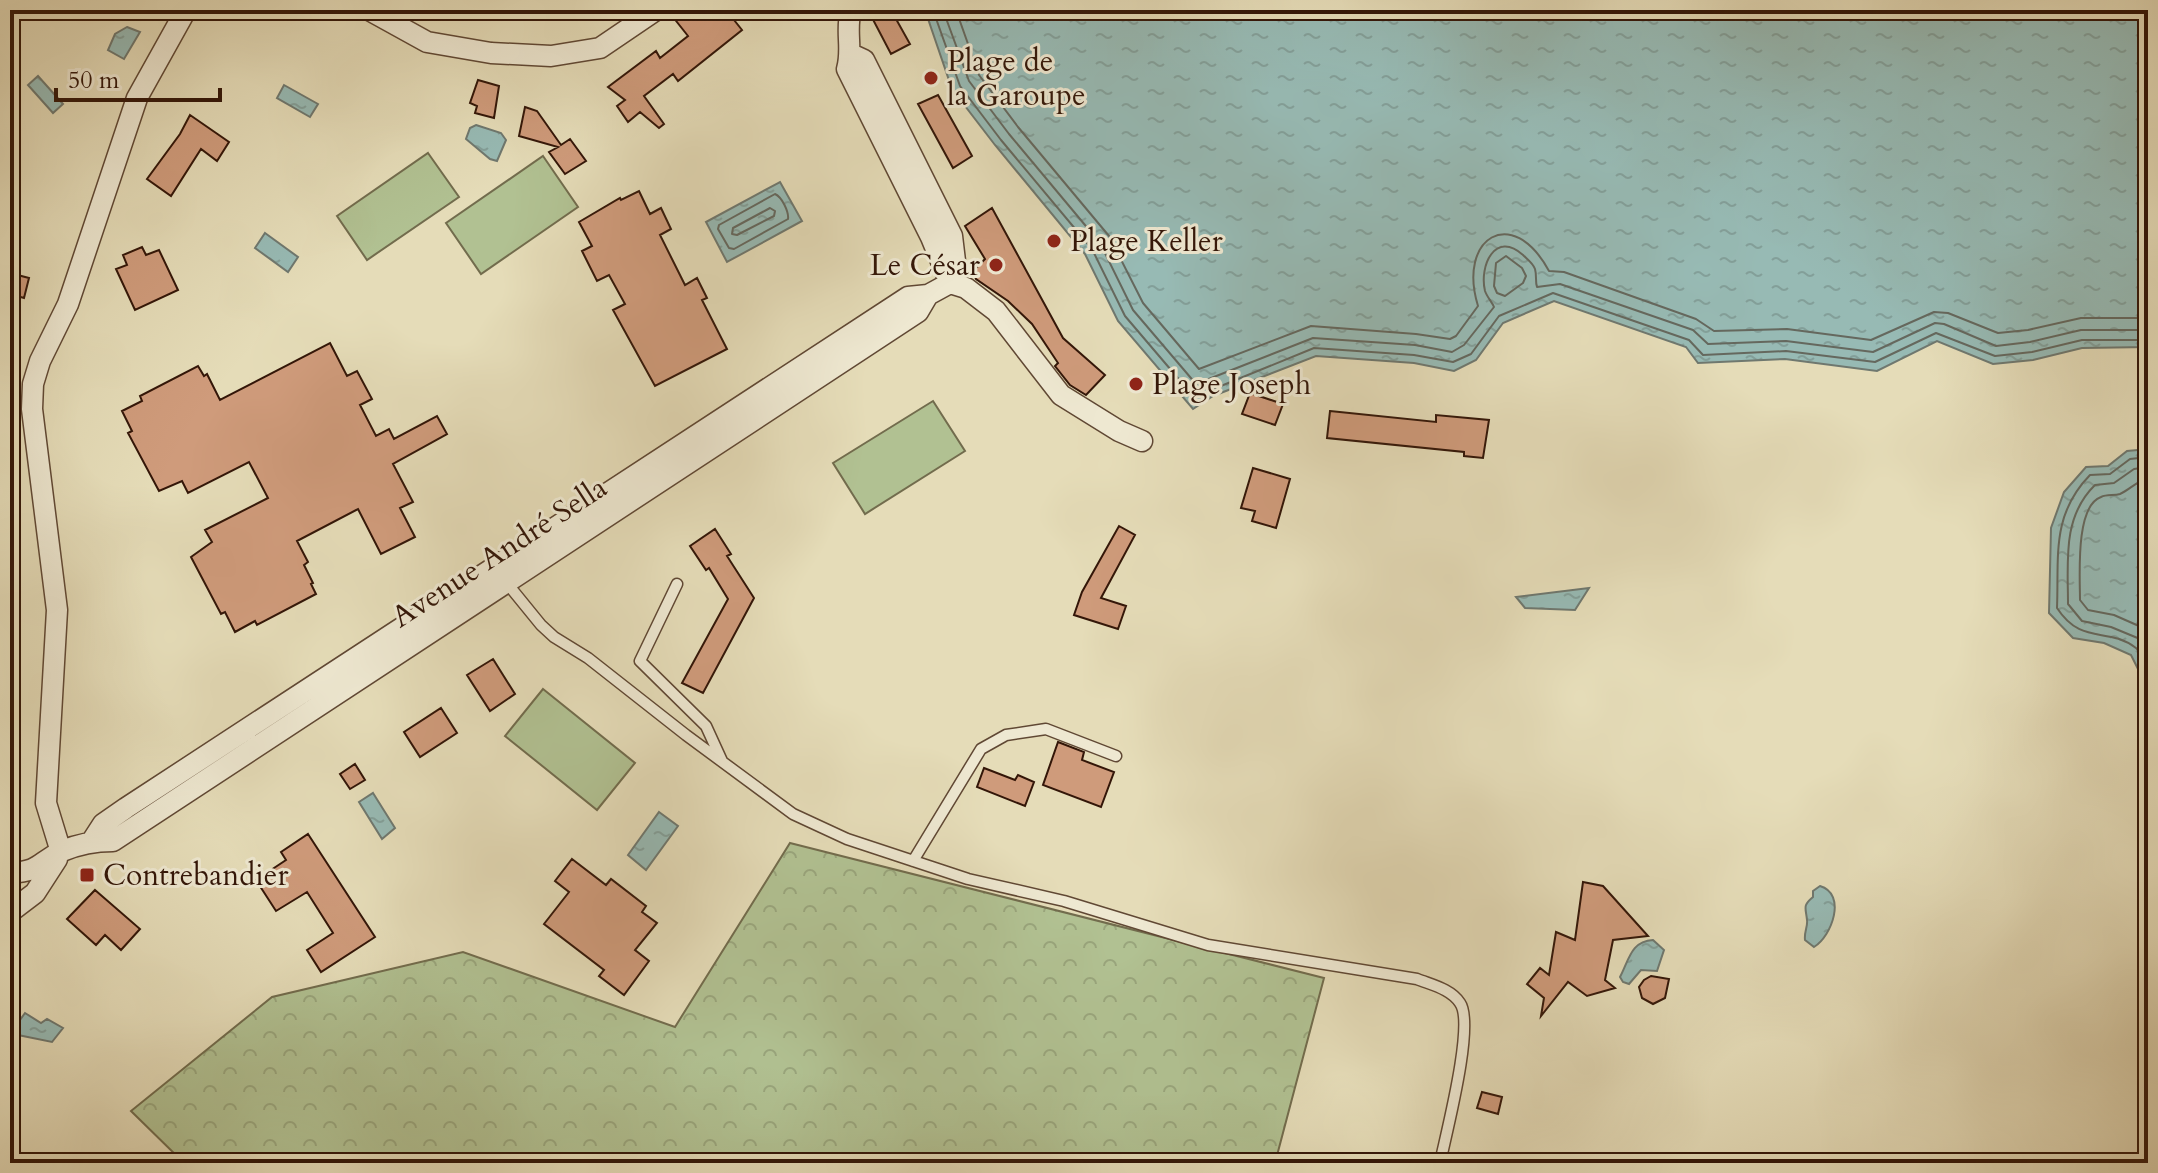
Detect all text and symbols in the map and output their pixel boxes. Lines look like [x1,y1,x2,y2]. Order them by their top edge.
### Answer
place label: Plage de la Garoupe [947,41,1086,116]
scale bar [56,52,220,102]
text: 50 m [68,64,120,97]
marker: Plage de la Garoupe [922,69,940,87]
place label: Plage Keller [1070,221,1223,262]
marker: Plage Keller [1045,232,1063,250]
place label: Le César [870,245,980,286]
marker: Le César [987,256,1005,274]
place label: Plage Joseph [1152,364,1312,405]
marker: Plage Joseph [1127,375,1145,393]
street label: Avenue André Sella [384,467,615,637]
place label: Contrebandier [103,855,288,896]
marker: Contrebandier [78,866,96,884]

